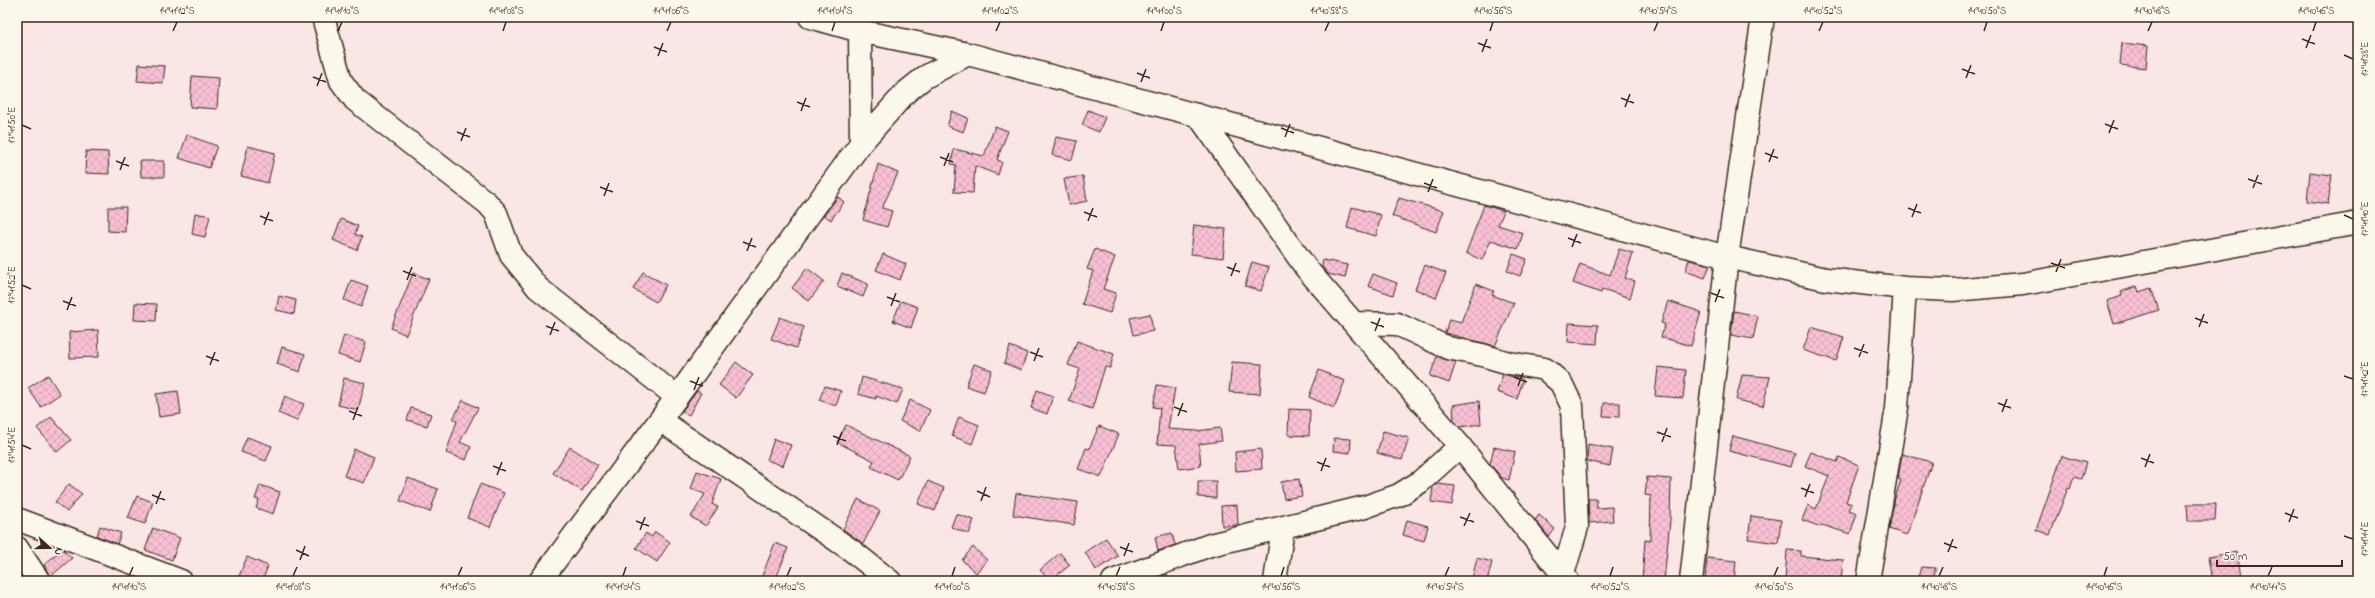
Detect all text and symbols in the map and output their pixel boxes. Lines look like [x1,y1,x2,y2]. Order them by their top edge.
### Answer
text: 14°41'12"S [159,4,195,19]
text: 14°41'10"S [325,4,360,19]
text: 14°41'08"S [488,4,524,19]
text: 14°41'06"S [653,4,689,19]
text: 14°41'04"S [817,4,853,19]
text: 14°41'02"S [982,4,1019,19]
text: 14°41'00"S [1146,4,1182,19]
text: 14°40'58"S [1310,4,1348,19]
text: 14°40'56"S [1474,4,1513,19]
text: 14°40'54"S [1639,4,1678,19]
text: 14°40'52"S [1804,4,1843,19]
text: 14°40'50"S [1968,4,2007,19]
text: 14°40'48"S [2134,4,2171,19]
text: 14°40'46"S [2298,4,2335,19]
text: 17°41'38"E [2358,42,2373,76]
text: 17°41'50"E [5,107,20,143]
text: 17°41'40"E [2358,201,2373,237]
text: 17°41'52"E [5,266,20,304]
text: 17°41'42"E [2358,361,2373,397]
text: 17°41'54"E [5,427,20,463]
text: 17°41'44"E [2358,522,2373,556]
north arrow [30,528,70,568]
scale bar [2217,542,2342,568]
text: N [50,545,67,558]
text: 50 m [2223,548,2247,566]
text: 14°41'10"S [112,580,147,595]
text: 14°41'08"S [275,580,311,595]
text: 14°41'06"S [440,580,476,595]
text: 14°41'04"S [605,580,641,595]
text: 14°41'02"S [769,580,806,595]
text: 14°41'00"S [934,580,970,595]
text: 14°40'58"S [1097,580,1135,595]
text: 14°40'56"S [1262,580,1301,595]
text: 14°40'54"S [1426,580,1465,595]
text: 14°40'52"S [1591,580,1630,595]
text: 14°40'50"S [1755,580,1794,595]
text: 14°40'48"S [1921,580,1958,595]
text: 14°40'46"S [2086,580,2123,595]
text: 14°40'44"S [2250,580,2287,595]

